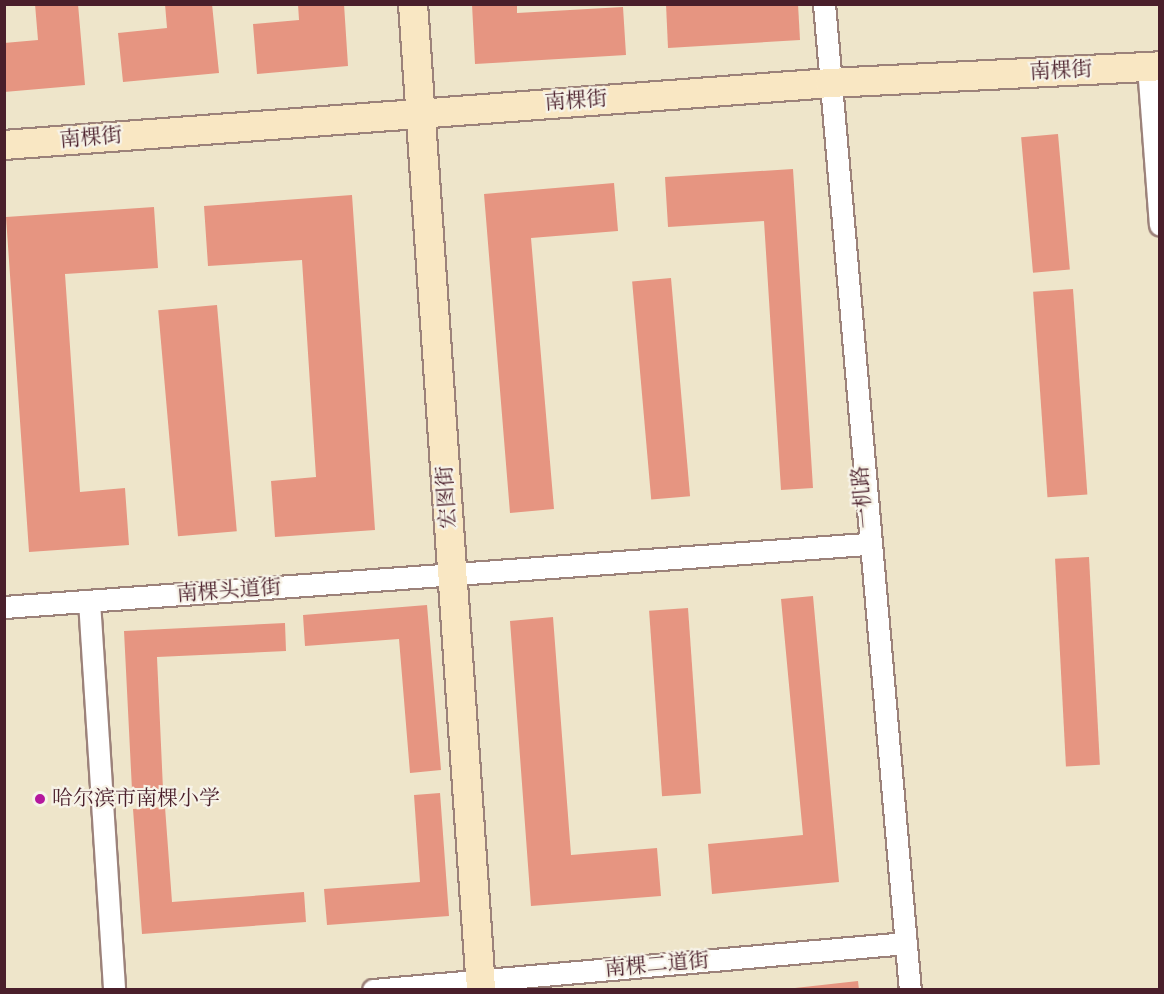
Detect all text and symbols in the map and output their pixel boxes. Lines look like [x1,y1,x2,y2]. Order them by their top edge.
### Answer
street label: 南棵街 [1029,57,1093,85]
street label: 南棵街 [544,86,608,116]
street label: 南棵街 [59,123,123,153]
street label: 宏图街 [432,465,462,529]
street label: 一机路 [848,465,878,529]
street label: 南棵头道街 [176,575,282,607]
place label: 哈尔滨市南棵小学 [52,786,220,812]
marker: 哈尔滨市南棵小学 [33,792,47,806]
street label: 南棵二道街 [604,948,710,982]

